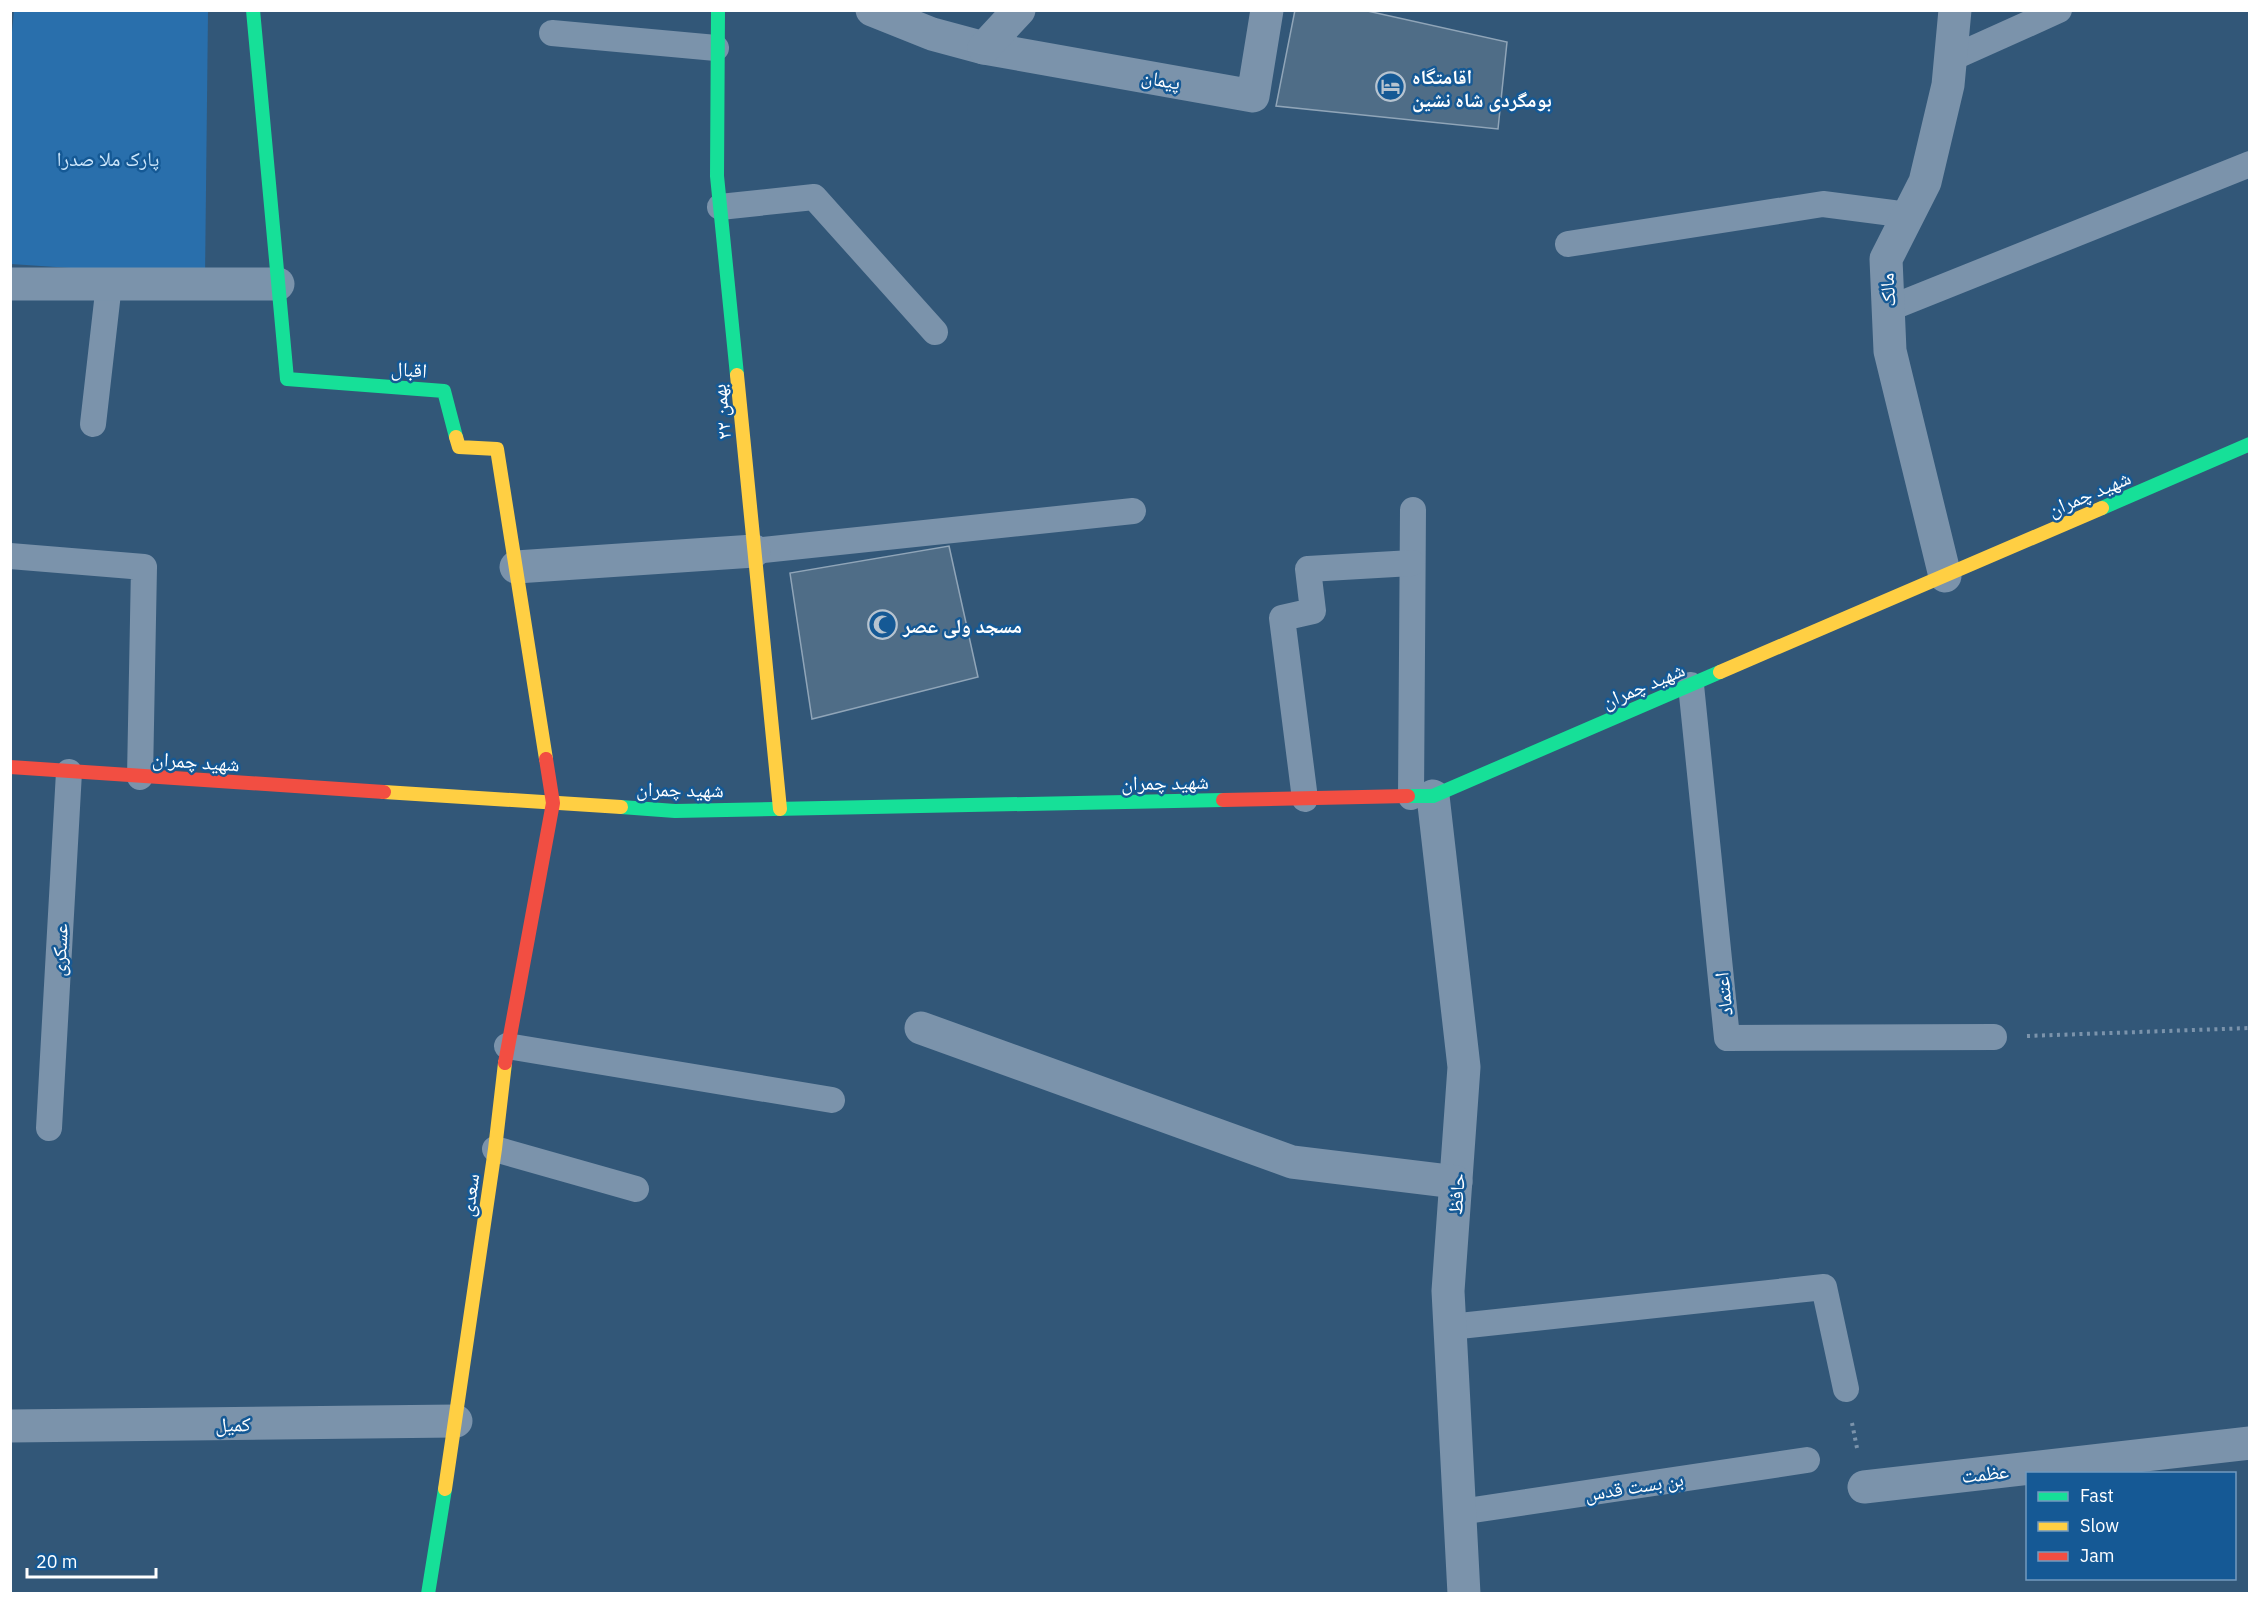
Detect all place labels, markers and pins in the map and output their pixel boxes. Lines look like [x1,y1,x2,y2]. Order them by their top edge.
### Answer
place label: اقامتگاه بومگردی شاه نشین [1412,63,1552,113]
hotel icon: اقامتگاه بومگردی شاه نشین [1375,71,1407,103]
mosque icon: مسجد ولی عصر [866,609,898,641]
place label: مسجد ولی عصر [902,612,1022,639]

